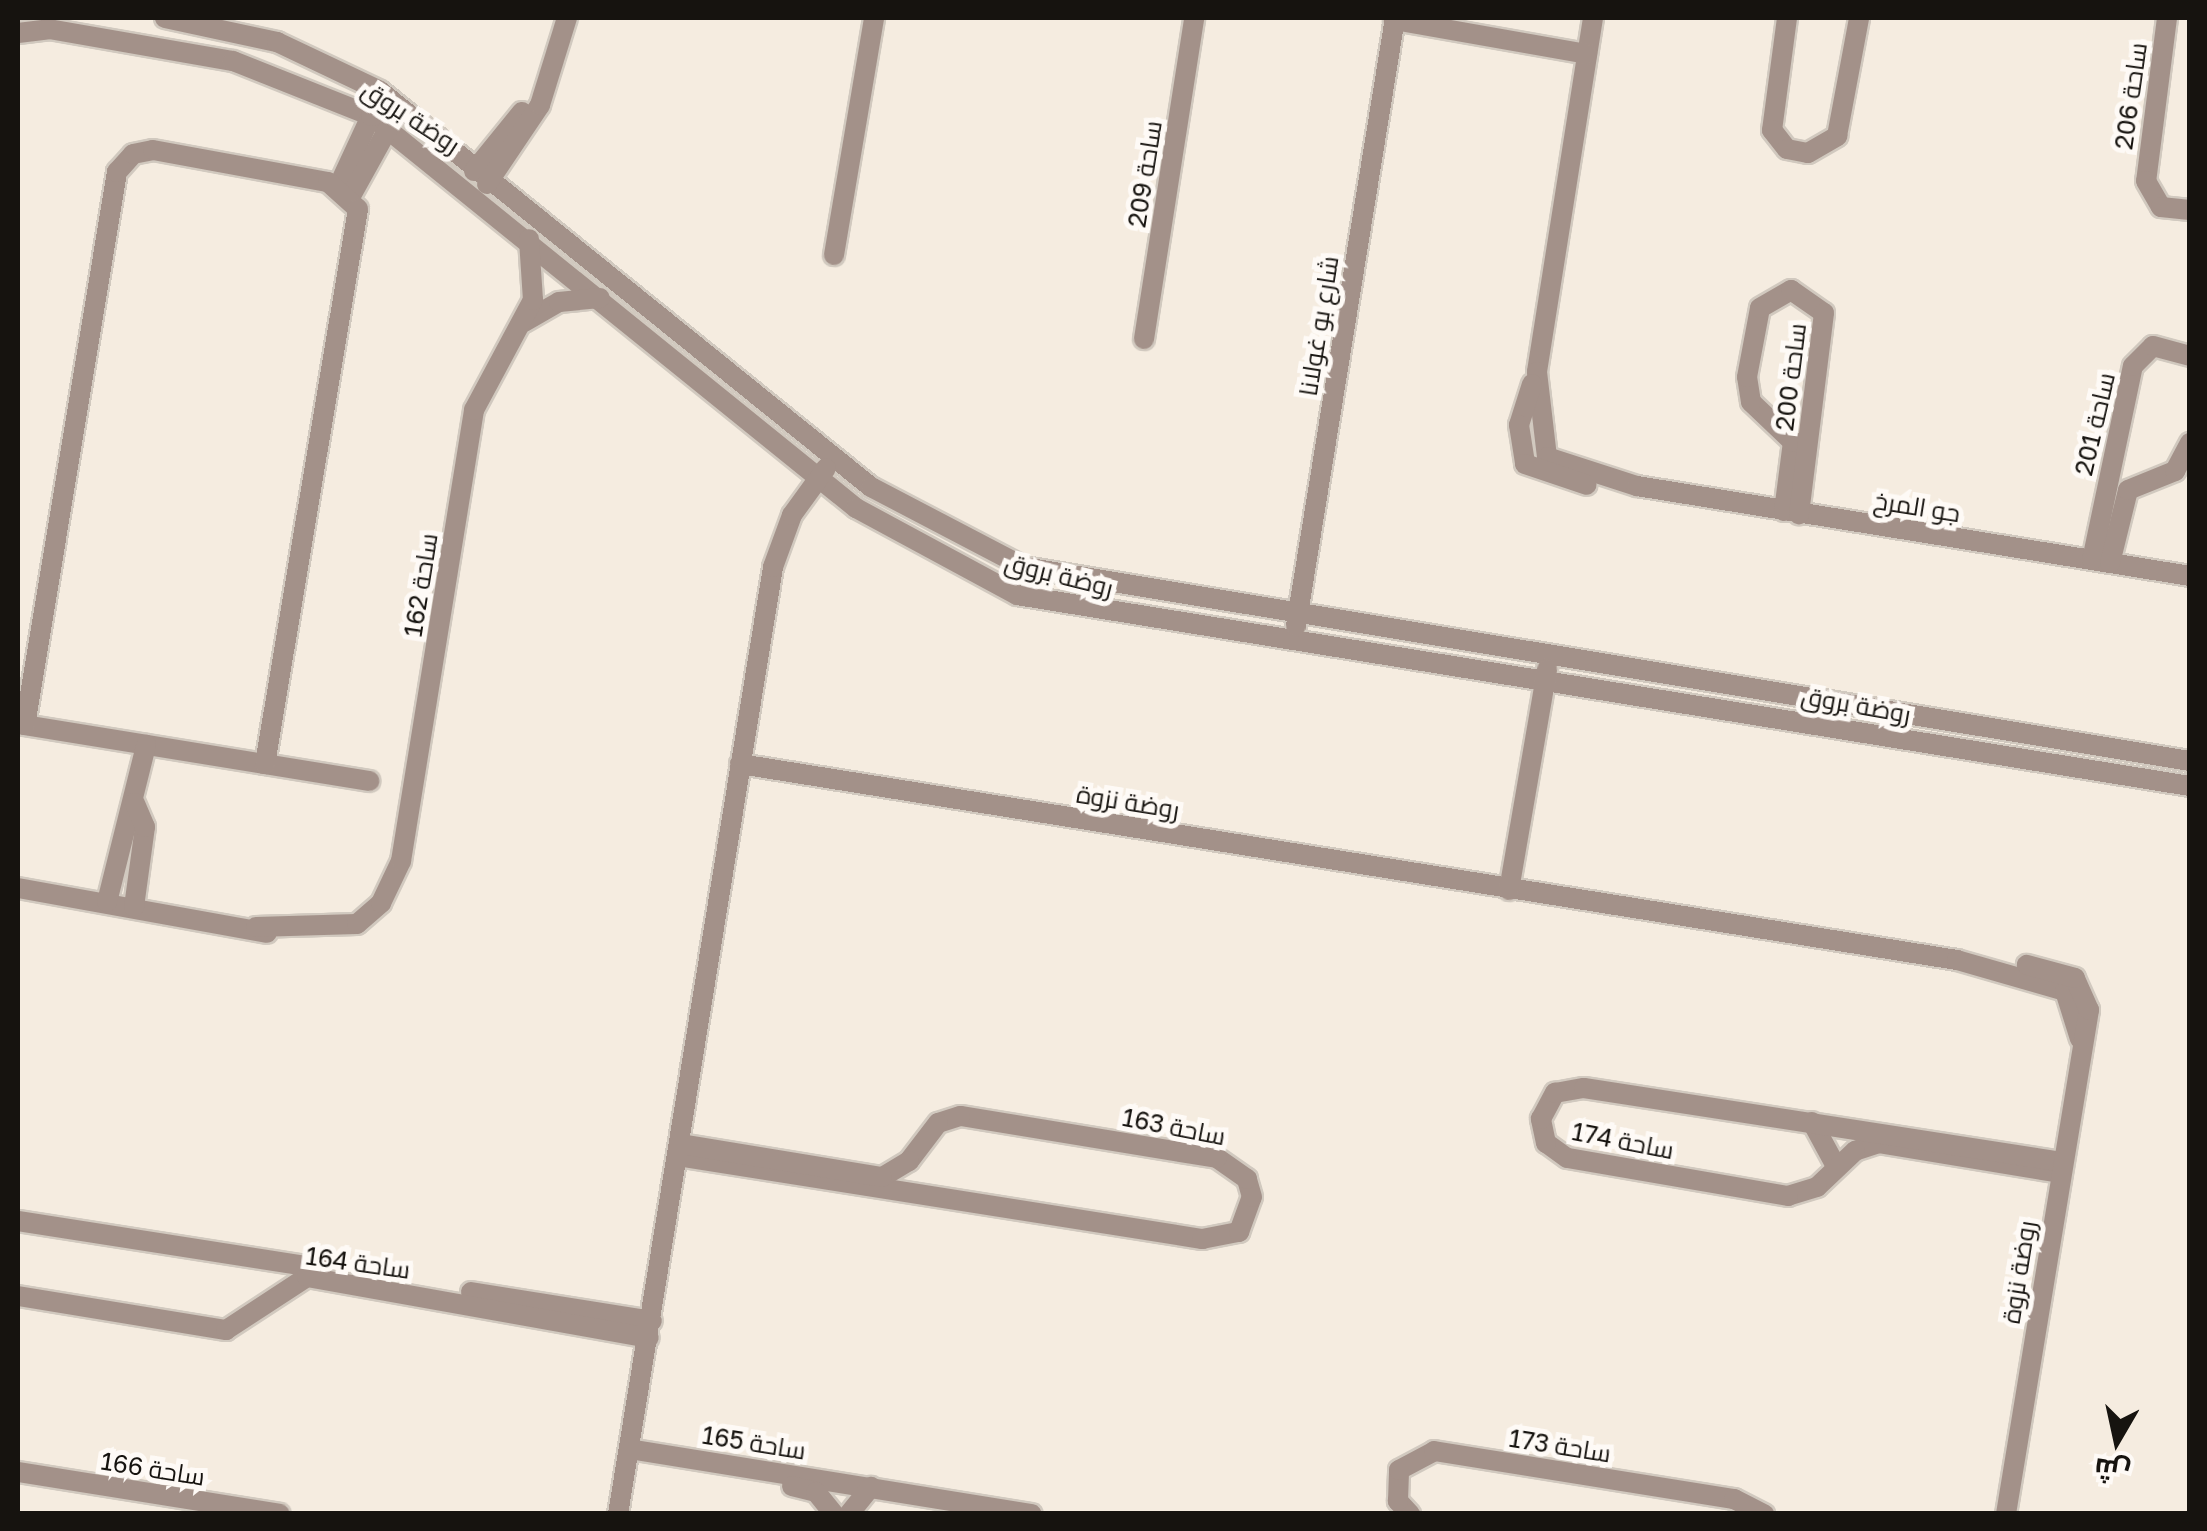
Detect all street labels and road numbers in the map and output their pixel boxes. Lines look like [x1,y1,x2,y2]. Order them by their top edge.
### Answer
street label: ساحة 206 [2109,41,2153,151]
street label: روضة بروق [356,74,466,160]
street label: ساحة 209 [1122,118,1168,230]
street label: شارع بو غولانا [1293,254,1345,398]
street label: ساحة 200 [1770,322,1812,432]
street label: ساحة 201 [2069,370,2121,478]
street label: جو المرخ [1872,485,1962,529]
street label: ساحة 162 [398,531,444,639]
street label: روضة بروق [1002,547,1116,603]
street label: روضة بروق [1799,681,1913,729]
street label: روضة نزوة [1074,779,1182,825]
street label: ساحة 163 [1120,1102,1228,1152]
street label: ساحة 174 [1569,1116,1677,1166]
street label: روضة نزوة [1996,1218,2042,1326]
street label: ساحة 164 [304,1241,412,1285]
street label: ساحة 165 [700,1420,808,1466]
street label: ساحة 173 [1507,1423,1613,1469]
street label: ساحة 166 [99,1446,207,1492]

